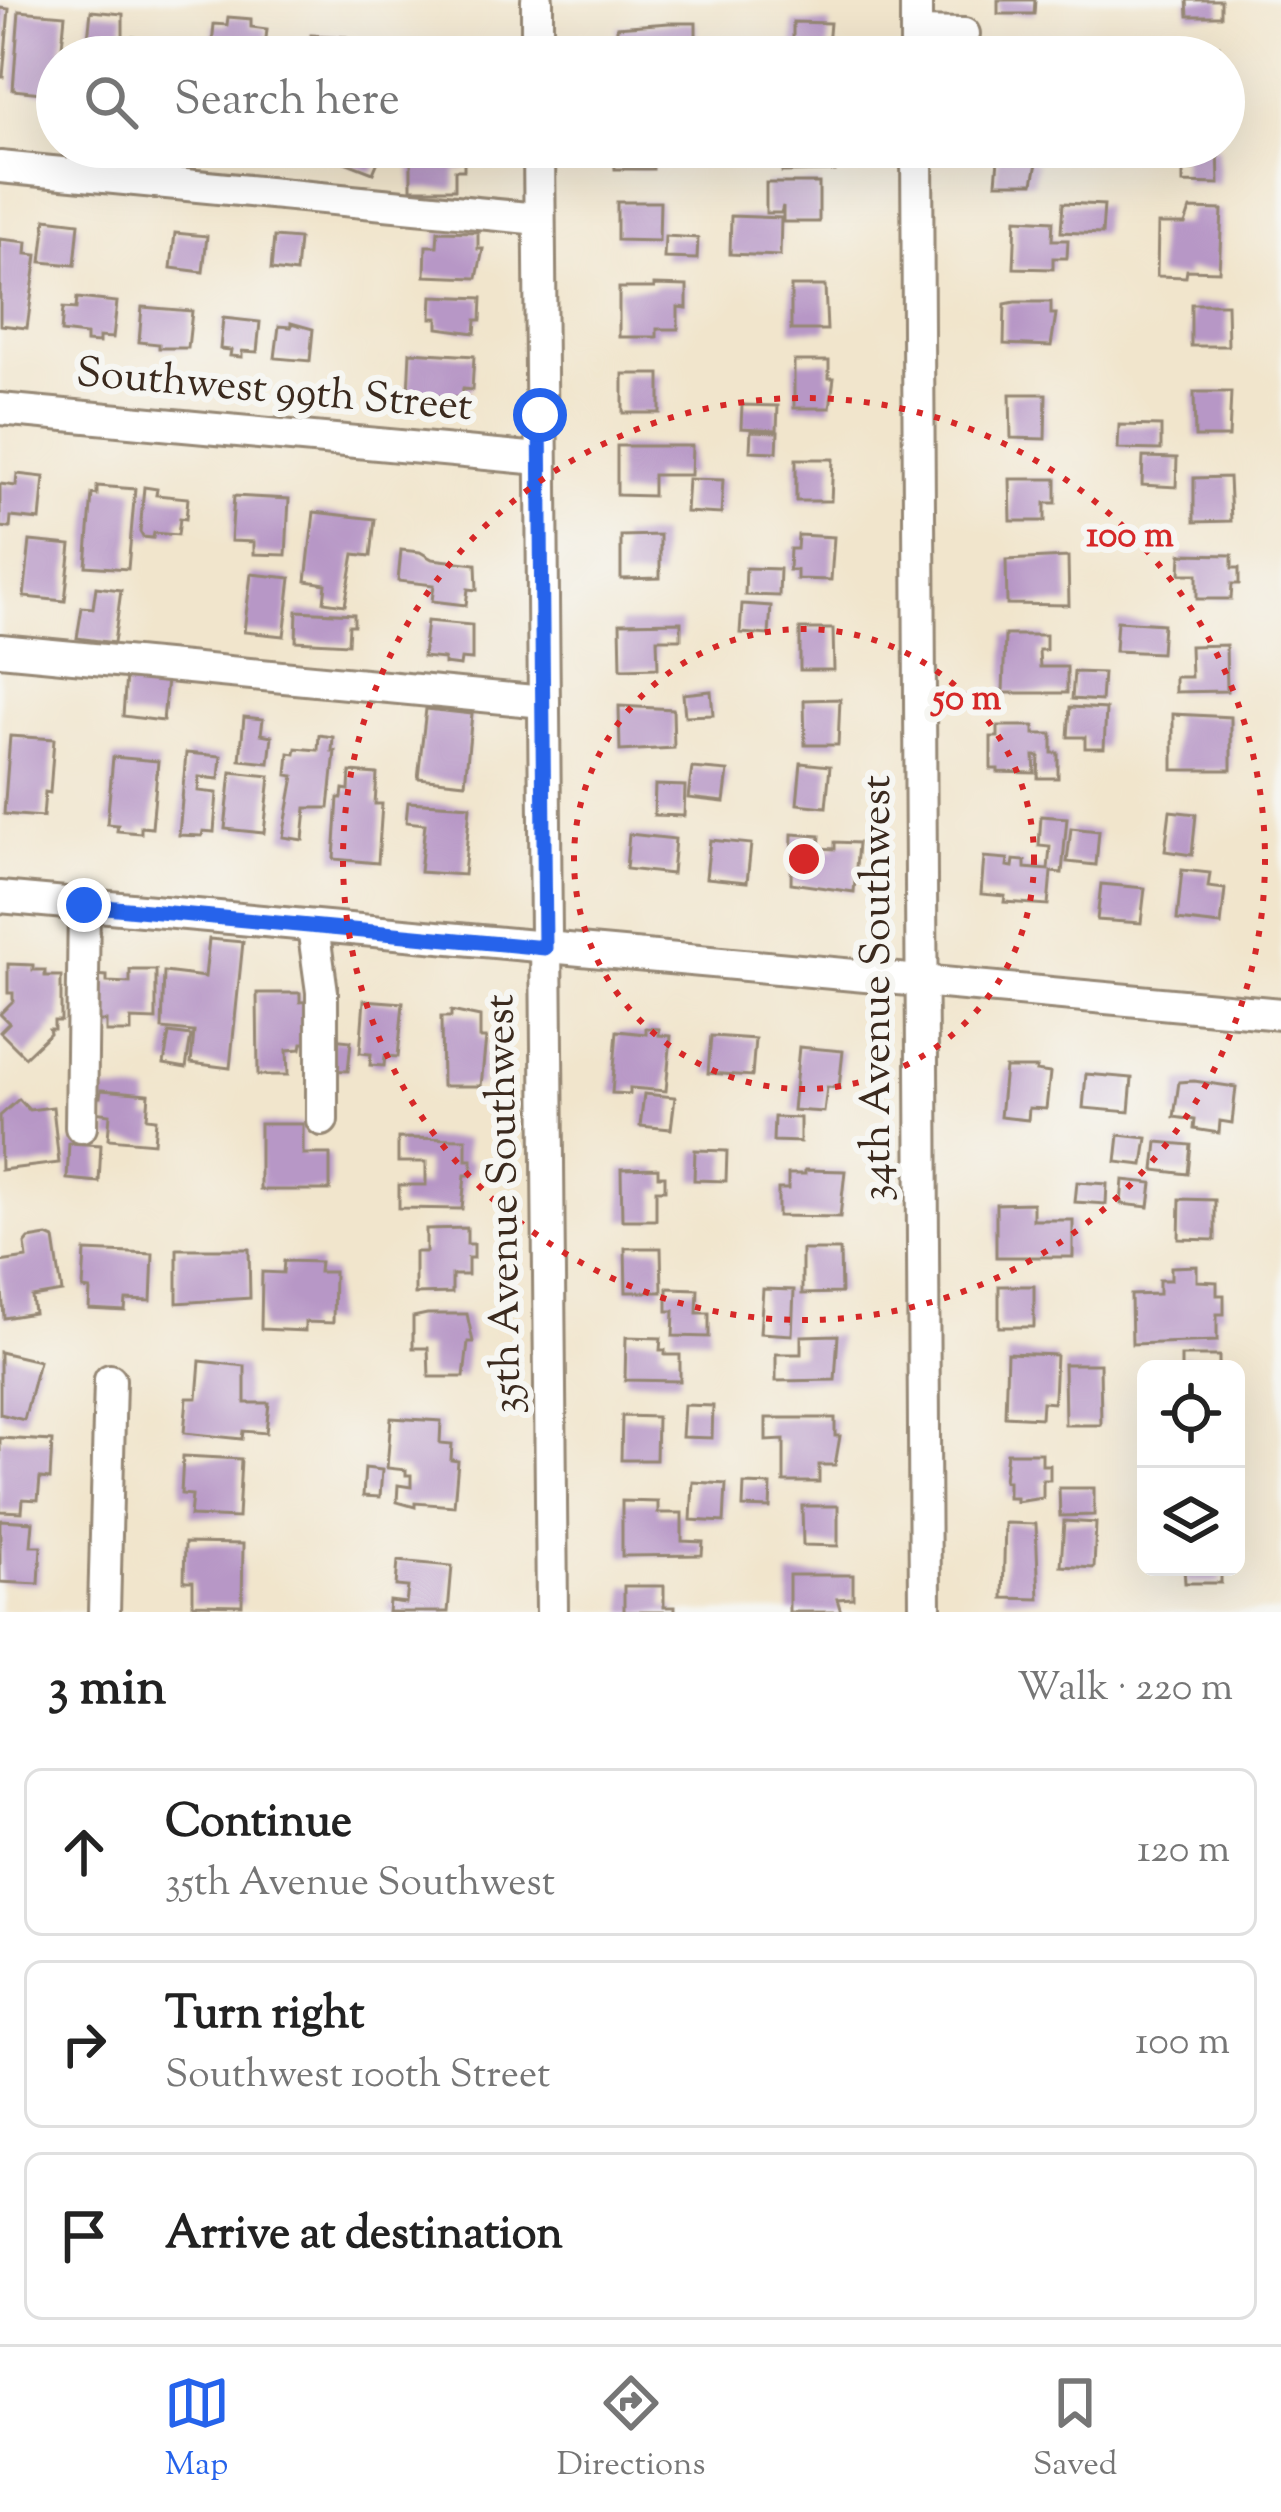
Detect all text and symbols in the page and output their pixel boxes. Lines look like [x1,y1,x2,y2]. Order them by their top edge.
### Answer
search box [36,36,1245,168]
icon: search [78,69,144,135]
text: Search here [174,70,400,135]
street label: Southwest 99th Street [73,345,475,439]
route start [513,388,567,442]
text: 100 m [1086,511,1174,563]
text: 50 m [930,674,1002,726]
street label: 34th Avenue Southwest [849,775,909,1201]
centre of rings [783,838,825,880]
route end [57,878,111,932]
street label: 35th Avenue Southwest [472,994,540,1414]
map controls [1137,1360,1245,1576]
button: locate [1137,1360,1245,1468]
button: layers [1137,1468,1245,1576]
text: 3 min [48,1654,166,1727]
text: Walk · 220 m [1017,1662,1233,1718]
text: Continue [165,1792,352,1857]
icon: ahead [51,1819,117,1885]
text: 120 m [1137,1824,1230,1880]
text: 35th Avenue Southwest [165,1857,555,1913]
text: Turn right [165,1984,364,2049]
icon: right [51,2011,117,2077]
text: 100 m [1135,2016,1230,2072]
text: Southwest 100th Street [165,2049,550,2105]
icon: arrive [51,2203,117,2269]
text: Arrive at destination [165,2204,563,2269]
tab: Map [164,2370,230,2490]
tab: Directions [557,2370,706,2490]
tab: Saved [1033,2370,1117,2490]

